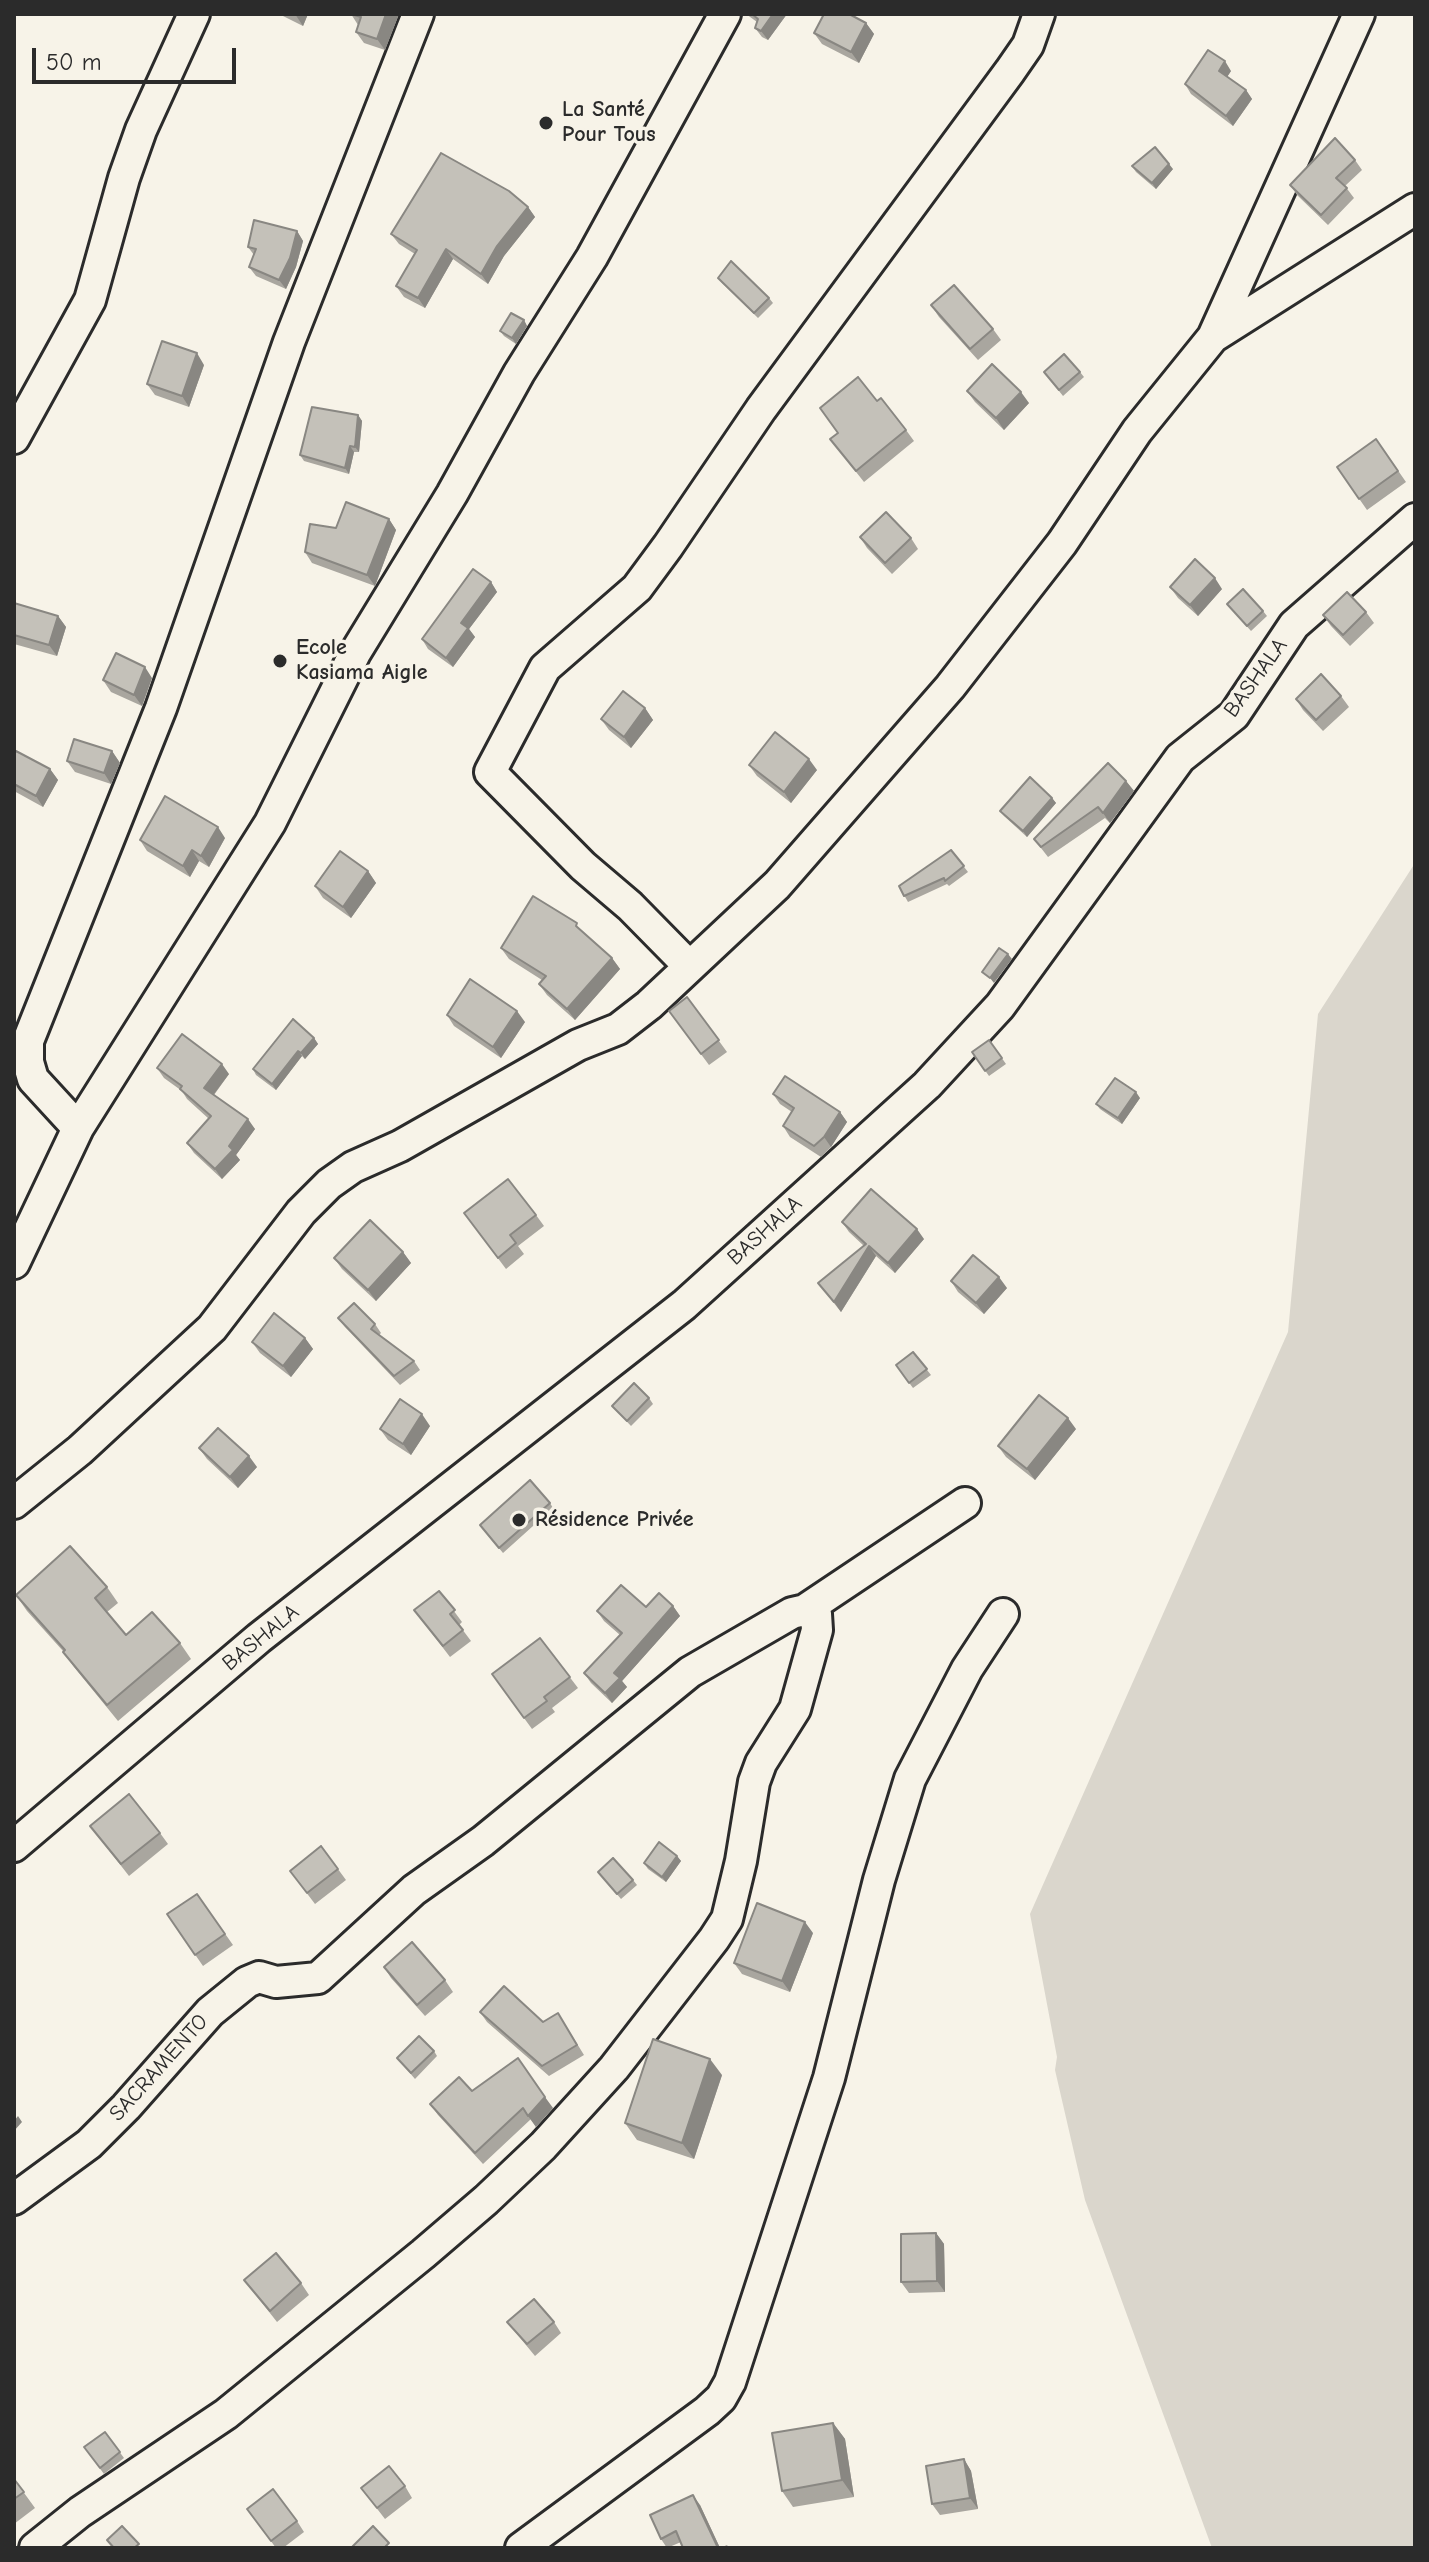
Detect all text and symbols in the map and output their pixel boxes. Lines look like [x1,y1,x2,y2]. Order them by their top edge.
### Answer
scale bar [36,32,240,82]
text: 50 m [46,48,102,76]
place label: La Santé Pour Tous [562,97,656,148]
marker: La Santé Pour Tous [537,114,555,132]
street label: BASHALA [1219,633,1293,723]
place label: Ecole Kasiama Aigle [296,635,427,686]
marker: Ecole Kasiama Aigle [271,652,289,670]
street label: BASHALA [722,1191,808,1271]
place label: Résidence Privée [535,1507,693,1533]
marker: Résidence Privée [510,1511,528,1529]
street label: BASHALA [217,1599,305,1677]
street label: SACRAMENTO [104,2009,214,2127]

